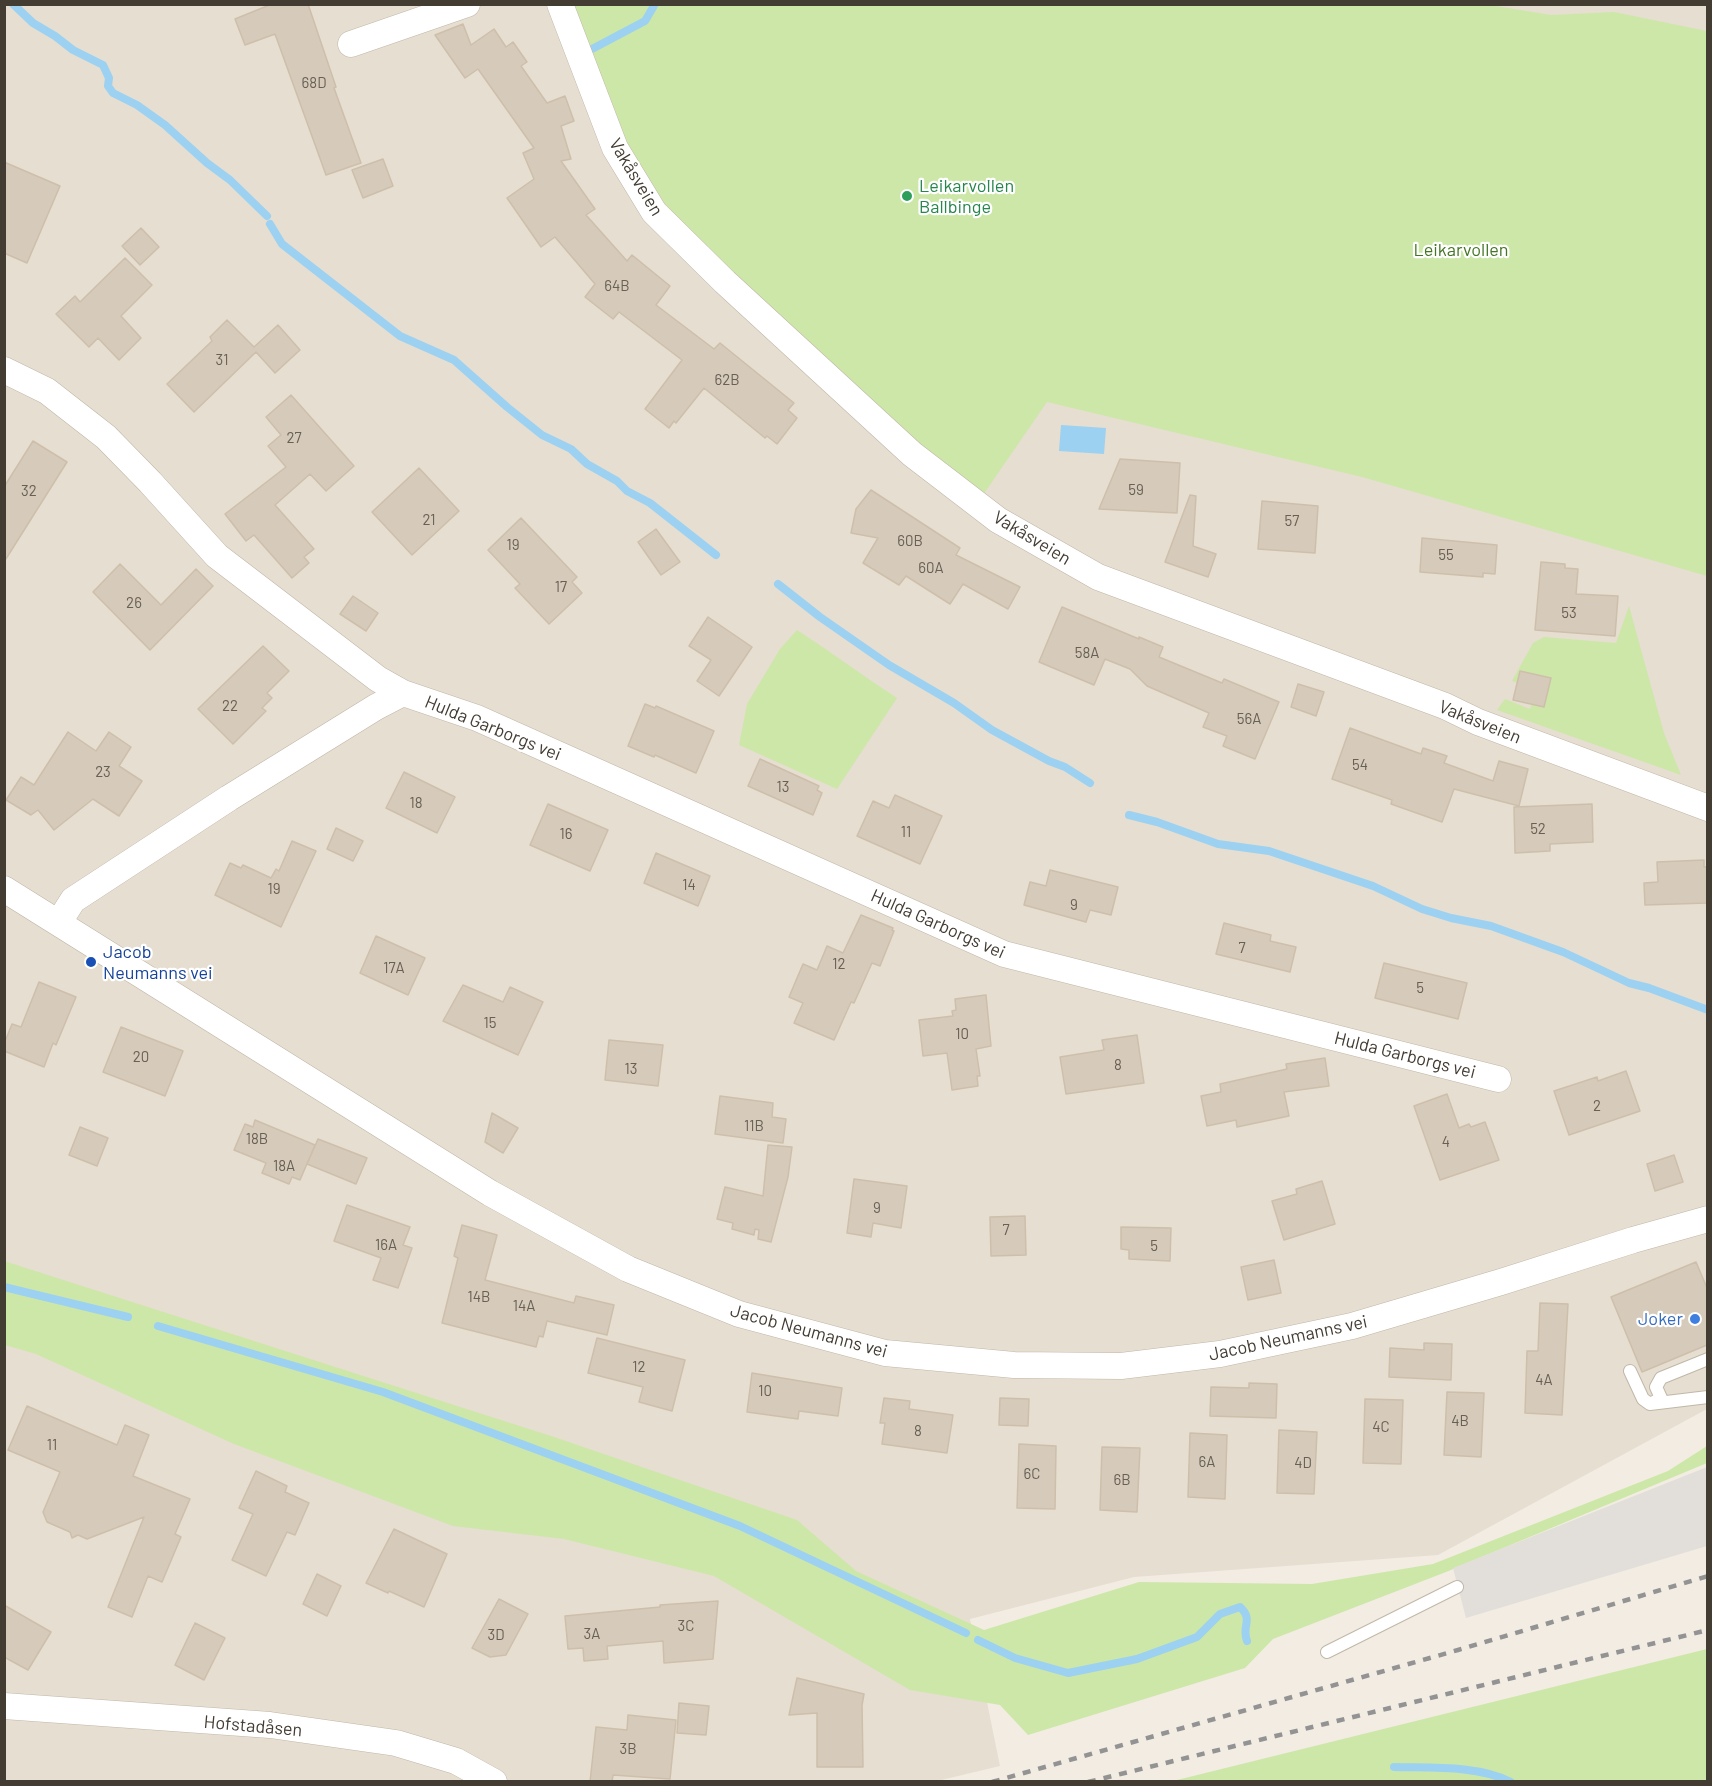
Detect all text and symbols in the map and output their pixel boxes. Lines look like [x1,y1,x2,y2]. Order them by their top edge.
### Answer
house number: 68D [302,74,326,92]
street label: Vakåsveien [604,134,668,220]
place label: Leikarvollen Ballbinge [919,175,1014,218]
marker: Leikarvollen Ballbinge [900,189,914,203]
park label: Leikarvollen [1413,239,1509,261]
house number: 64B [604,277,630,295]
house number: 31 [216,351,228,369]
house number: 62B [714,371,740,389]
house number: 27 [286,429,302,447]
house number: 59 [1128,481,1144,499]
house number: 32 [21,482,37,500]
street label: Vakåsveien [989,506,1075,570]
house number: 21 [422,511,436,529]
house number: 57 [1285,512,1299,530]
house number: 60B [897,532,923,550]
house number: 19 [506,536,520,554]
house number: 55 [1438,546,1454,564]
house number: 60A [918,559,944,577]
house number: 17 [555,578,567,596]
house number: 26 [126,594,142,612]
house number: 53 [1561,604,1577,622]
house number: 58A [1075,644,1099,662]
street label: Hulda Garborgs vei [422,691,564,765]
street label: Vakåsveien [1436,696,1524,748]
house number: 22 [222,697,238,715]
house number: 56A [1237,710,1261,728]
house number: 54 [1352,756,1368,774]
house number: 23 [95,763,111,781]
house number: 13 [777,778,789,796]
house number: 18 [409,794,423,812]
house number: 52 [1530,820,1546,838]
house number: 11 [901,823,911,841]
house number: 16 [560,825,572,843]
house number: 14 [682,876,696,894]
house number: 19 [267,880,281,898]
street label: Hulda Garborgs vei [867,885,1009,963]
house number: 9 [1070,896,1078,914]
house number: 7 [1238,939,1246,957]
place label: Jacob Neumanns vei [103,941,213,984]
marker: Jacob Neumanns vei [84,955,98,969]
house number: 12 [832,955,846,973]
house number: 17A [383,959,405,977]
house number: 5 [1416,979,1424,997]
house number: 15 [484,1014,496,1032]
house number: 10 [955,1025,969,1043]
street label: Hulda Garborgs vei [1332,1027,1478,1083]
house number: 20 [133,1048,149,1066]
house number: 8 [1114,1056,1122,1074]
house number: 13 [625,1060,637,1078]
house number: 2 [1593,1097,1601,1115]
house number: 11B [744,1117,764,1135]
house number: 18B [246,1130,268,1148]
house number: 4 [1442,1133,1450,1151]
house number: 18A [273,1157,295,1175]
house number: 9 [873,1199,881,1217]
house number: 7 [1002,1221,1010,1239]
house number: 16A [375,1236,397,1254]
house number: 5 [1150,1237,1158,1255]
house number: 14B [468,1288,490,1306]
house number: 14A [513,1297,535,1315]
street label: Jacob Neumanns vei [728,1300,890,1362]
place label: Joker [1638,1308,1683,1330]
street label: Jacob Neumanns vei [1207,1311,1369,1365]
marker: Joker [1688,1312,1702,1326]
house number: 12 [632,1358,646,1376]
house number: 4A [1535,1371,1553,1389]
house number: 10 [758,1382,772,1400]
house number: 4B [1451,1412,1469,1430]
house number: 4C [1372,1418,1390,1436]
house number: 8 [914,1422,922,1440]
house number: 11 [47,1436,57,1454]
house number: 6A [1199,1453,1215,1471]
house number: 4D [1294,1454,1312,1472]
house number: 6C [1024,1465,1040,1483]
house number: 6B [1113,1471,1131,1489]
house number: 3C [678,1617,694,1635]
house number: 3A [584,1625,600,1643]
house number: 3D [488,1626,504,1644]
street label: Hofstadåsen [203,1711,303,1741]
house number: 3B [619,1740,637,1758]

